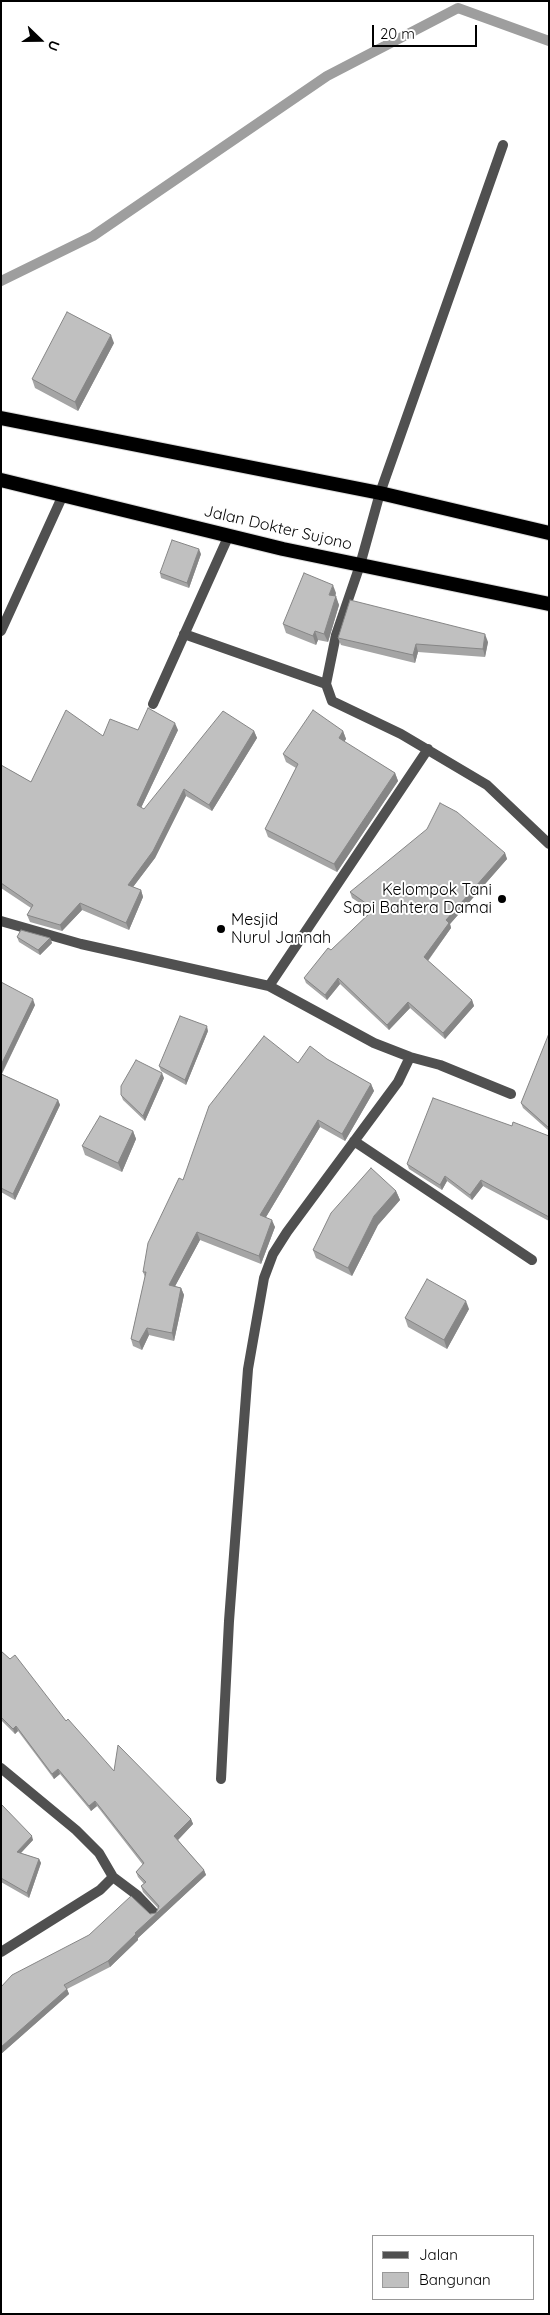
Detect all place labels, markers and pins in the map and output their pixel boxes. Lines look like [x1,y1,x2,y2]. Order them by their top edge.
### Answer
place label: Kelompok Tani Sapi Bahtera Damai [343,880,492,918]
marker: Kelompok Tani Sapi Bahtera Damai [496,893,508,905]
place label: Mesjid Nurul Jannah [231,910,331,948]
marker: Mesjid Nurul Jannah [215,923,227,935]

